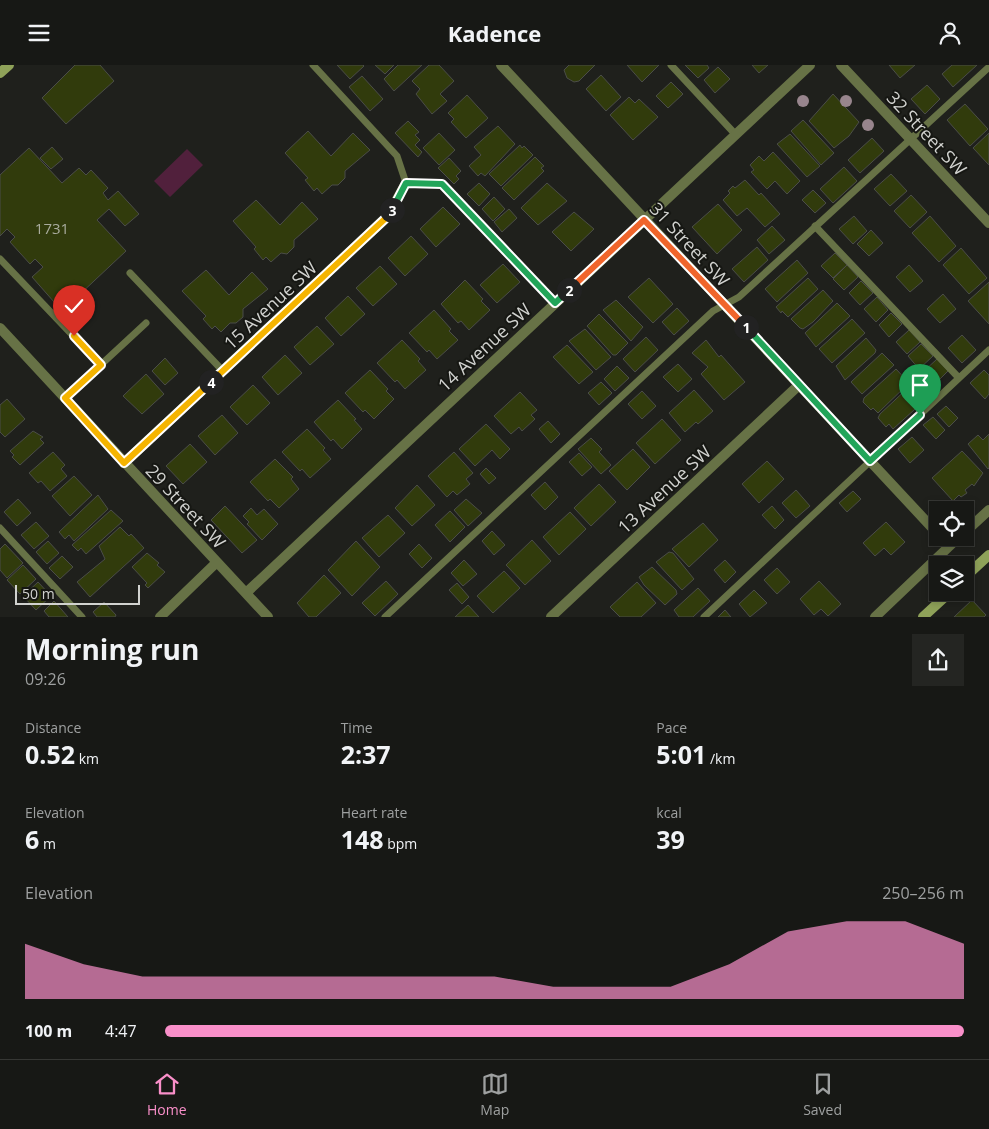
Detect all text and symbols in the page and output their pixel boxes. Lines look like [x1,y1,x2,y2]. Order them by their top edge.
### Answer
text: Kadence [448,18,541,48]
icon: menu [25,19,53,47]
icon: person [936,19,964,47]
street label: 32 Street SW [882,86,972,180]
pin: 3 [380,197,404,223]
street label: 31 Street SW [645,197,735,291]
text: 3 [388,201,397,220]
house number: 1731 [35,218,69,238]
street label: 15 Avenue SW [218,255,322,354]
pin: 2 [556,277,582,303]
text: 2 [565,281,574,300]
pin [53,285,95,336]
icon: check [60,292,88,320]
street label: 14 Avenue SW [432,297,536,396]
pin: 1 [734,315,758,339]
text: 1 [742,318,751,337]
pin [899,364,941,415]
pin: 4 [198,369,224,395]
icon: arrive [906,371,934,399]
text: 4 [207,373,216,392]
street label: 13 Avenue SW [612,439,716,538]
street label: 29 Street SW [141,459,231,553]
map controls [929,501,974,601]
button: locate [929,501,974,546]
button: layers [929,556,974,601]
scale bar [15,581,140,605]
text: 50 m [22,584,55,603]
text: Morning run [25,630,199,668]
button: share [912,634,964,686]
text: 09:26 [25,668,66,690]
text: Distance [25,718,81,737]
text: Time [341,718,373,737]
text: Pace [656,718,687,737]
text: 0.52 [25,737,75,771]
text: 2:37 [341,737,391,771]
text: 5:01 [656,737,706,771]
text: km [75,749,99,768]
text: /km [706,749,735,768]
text: Elevation [25,803,84,822]
text: Heart rate [341,803,407,822]
text: kcal [656,803,682,822]
text: 6 [25,822,39,856]
text: 148 [341,822,384,856]
text: 39 [656,822,685,856]
text: m [39,834,56,853]
text: bpm [384,834,417,853]
text: Elevation [25,882,93,904]
text: 250–256 m [882,882,964,904]
text: 100 m [25,1020,72,1042]
text: 4:47 [105,1020,137,1042]
tab: Home [147,1070,187,1119]
tab: Map [480,1070,509,1119]
tab: Saved [803,1070,842,1119]

